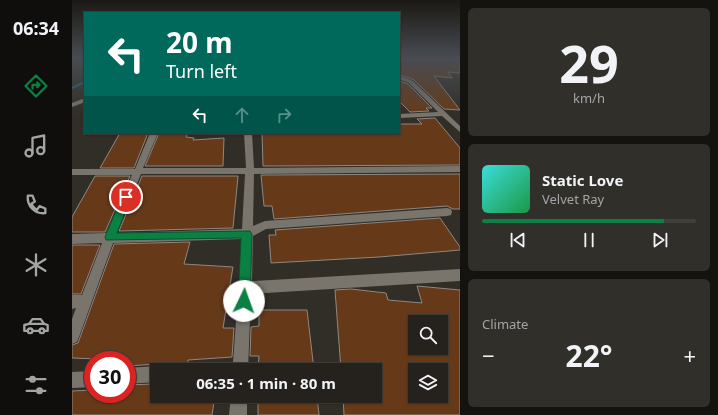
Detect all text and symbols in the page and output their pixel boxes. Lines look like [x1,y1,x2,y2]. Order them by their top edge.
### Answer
text: 06:34 [13,16,59,40]
text: 20 m [166,23,233,61]
text: 29 [559,27,619,98]
icon: left [100,28,152,80]
text: Turn left [166,59,237,83]
icon: directions [22,72,50,100]
text: km/h [573,89,605,107]
icon: left [189,104,211,126]
icon: ahead [231,104,253,126]
icon: right [273,104,295,126]
icon: music [22,132,50,160]
text: Static Love [542,170,623,190]
pin [109,180,143,214]
icon: arrive [115,186,137,208]
text: Velvet Ray [542,190,604,208]
icon: phone [22,191,50,219]
icon: previous [507,229,529,251]
icon: pause [578,229,600,251]
icon: next [649,229,671,251]
icon: climate [22,251,50,279]
position arrow [223,280,265,322]
icon: car [22,311,50,339]
map controls [408,315,448,403]
button: search [408,315,448,355]
text: Climate [482,315,528,333]
text: 22° [565,335,613,376]
text: − [482,340,495,370]
text: + [683,340,696,370]
speed limit sign: 30 [84,351,136,403]
button: layers [408,363,448,403]
icon: filters [22,371,50,399]
text: 06:35 · 1 min · 80 m [196,373,336,393]

